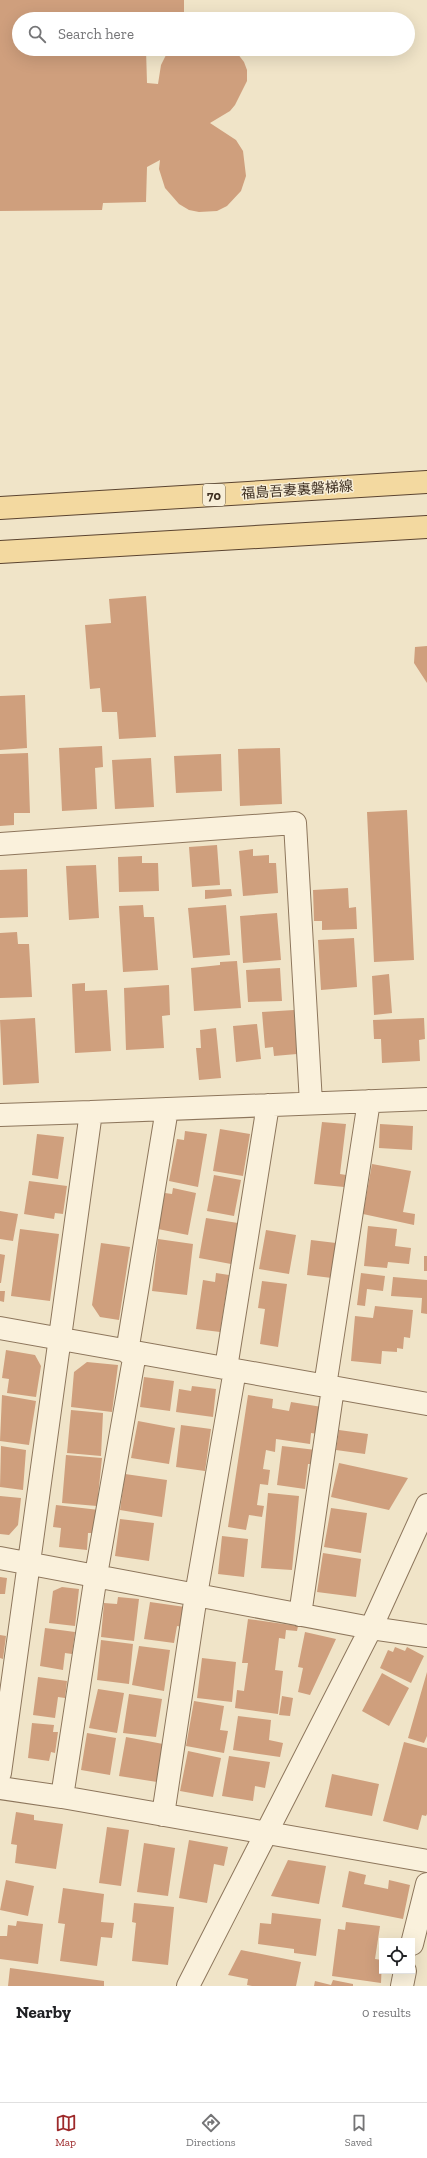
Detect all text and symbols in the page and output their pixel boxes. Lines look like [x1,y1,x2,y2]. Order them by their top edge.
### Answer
search box [12,12,415,56]
icon: search [26,23,48,45]
text: Search here [58,25,134,43]
street label: 福島吾妻裏磐梯線 [241,478,353,502]
road number: 70 [203,484,225,506]
map controls [379,1938,415,1974]
button: locate [379,1938,415,1974]
text: Nearby [16,2002,71,2022]
text: 0 results [362,2005,411,2020]
tab: Map [55,2112,77,2149]
tab: Directions [186,2112,236,2149]
tab: Saved [345,2112,372,2149]

